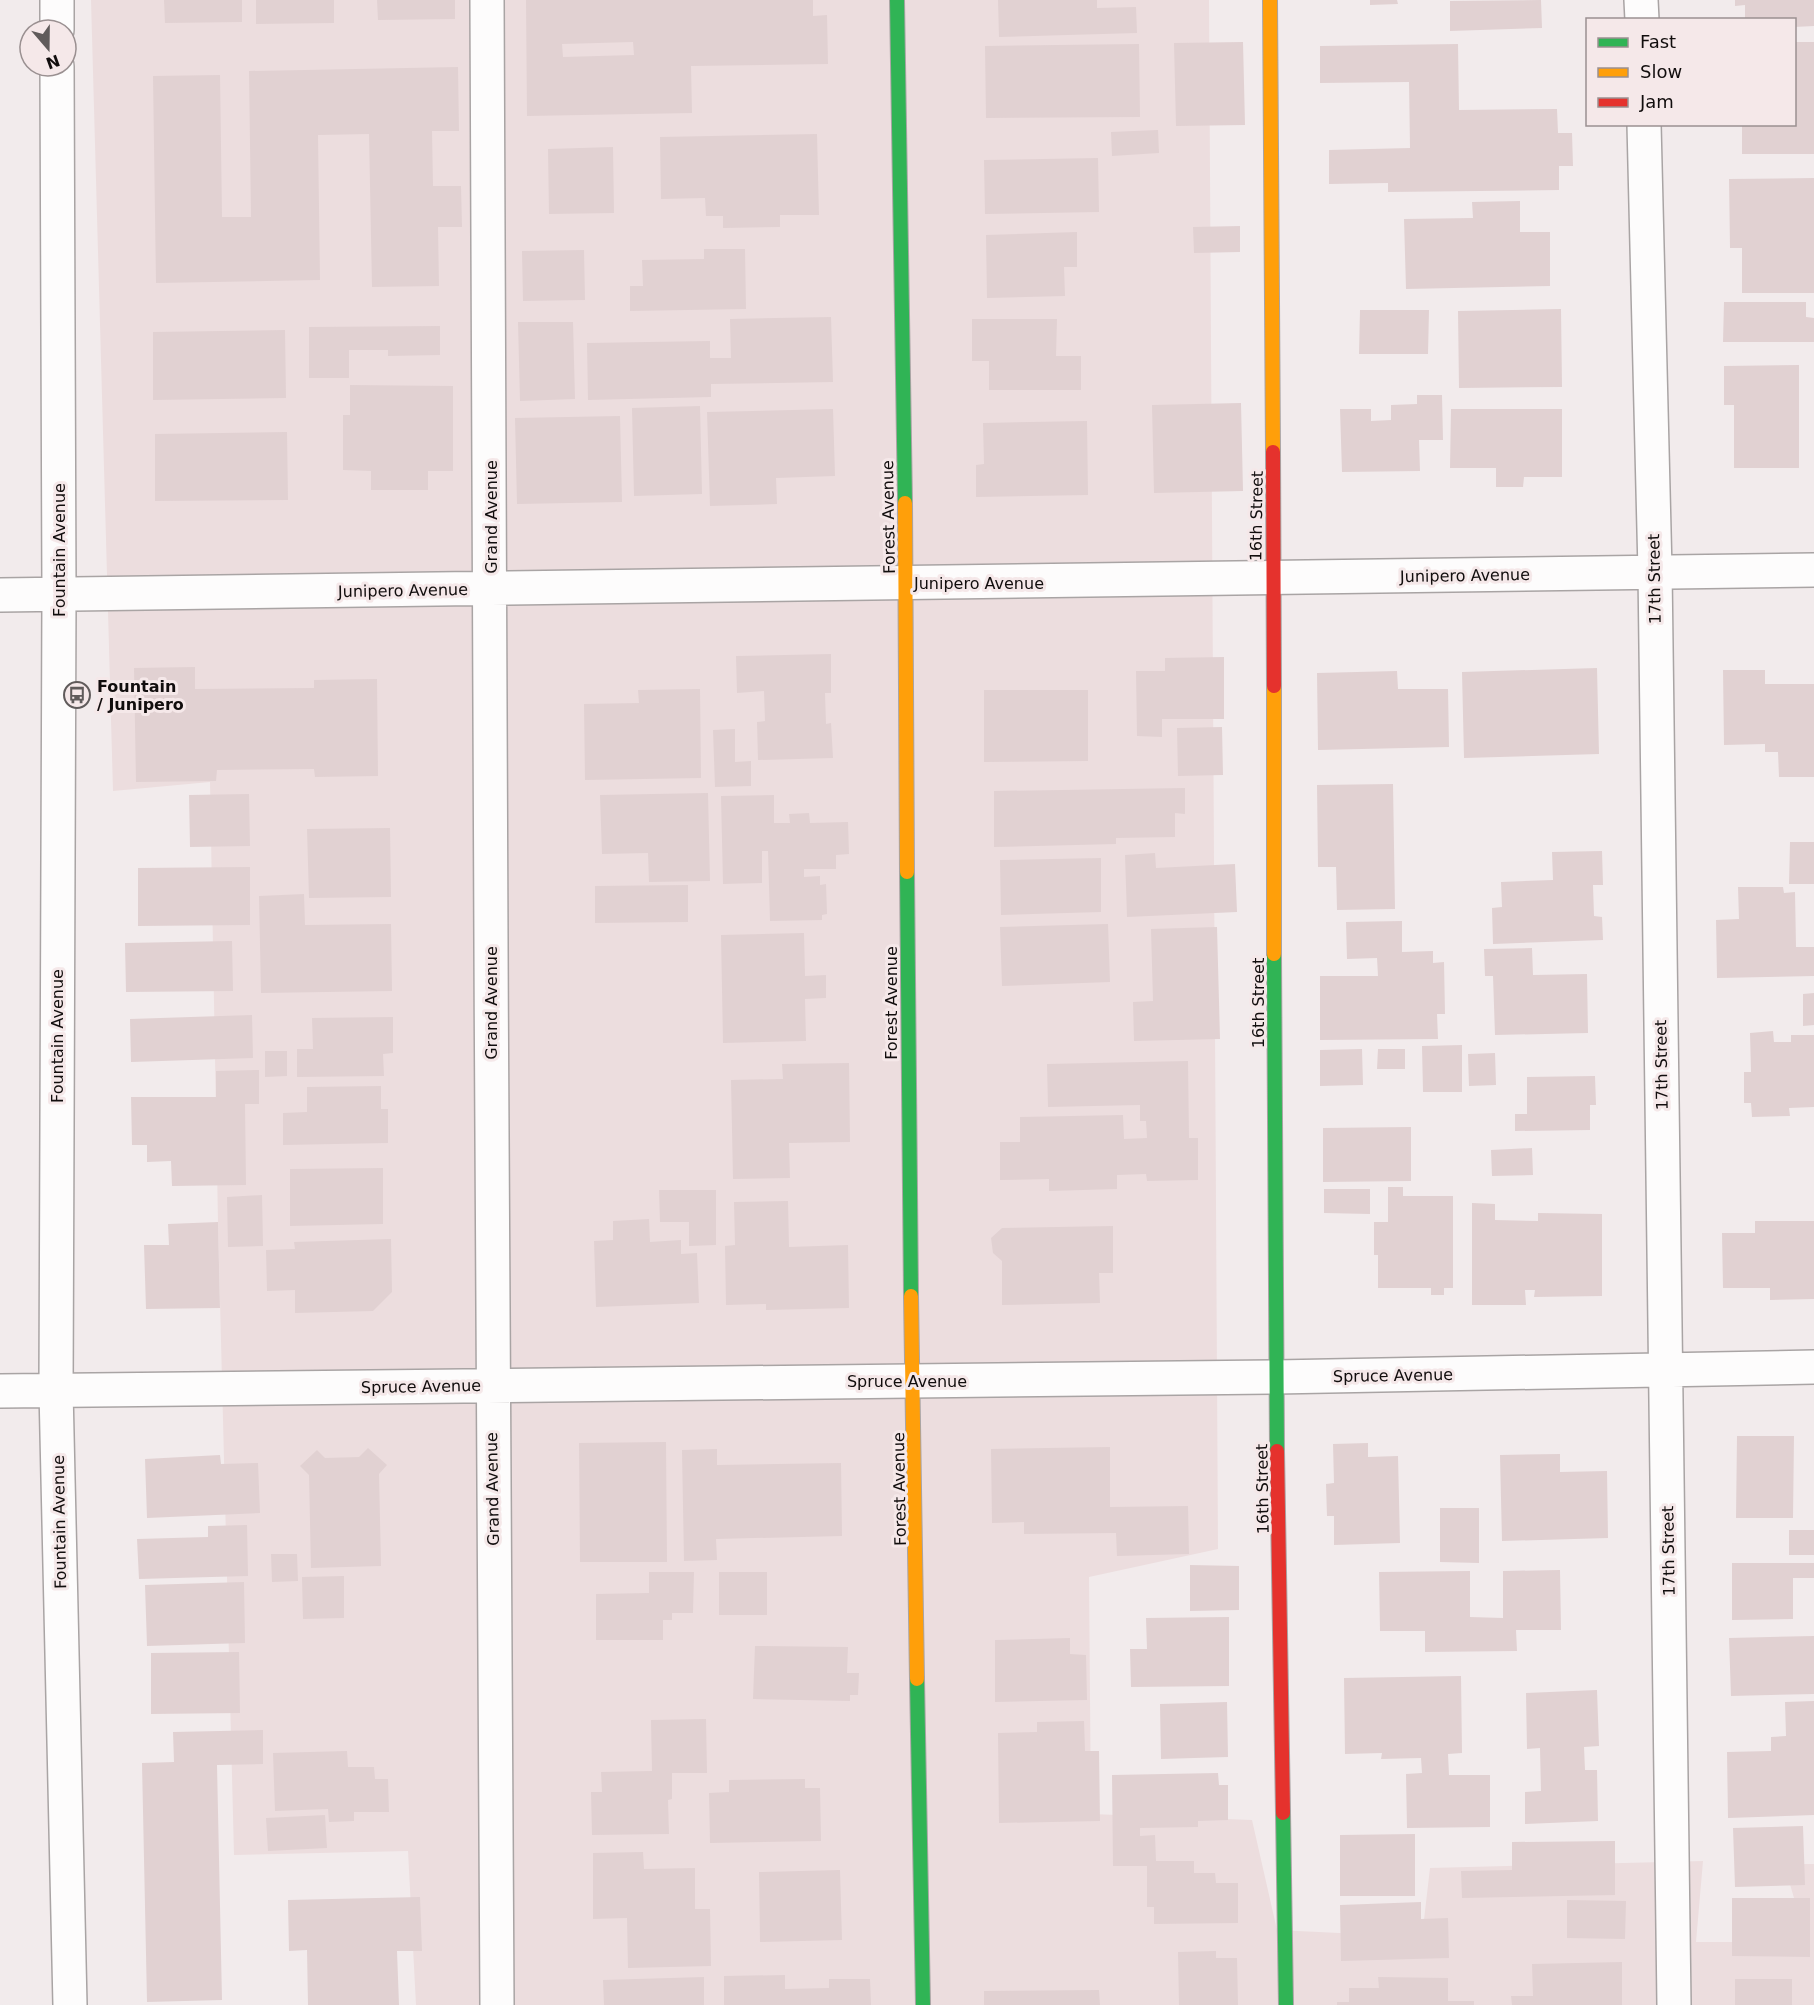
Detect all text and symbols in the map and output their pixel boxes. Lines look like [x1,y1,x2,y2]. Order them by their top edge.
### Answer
north arrow [18,18,78,78]
legend [1586,18,1796,126]
text: Fast [1640,31,1676,52]
text: N [43,50,63,73]
text: Slow [1640,61,1682,82]
text: Jam [1639,91,1674,112]
street label: Grand Avenue [482,460,501,574]
street label: Forest Avenue [878,460,899,574]
street label: 16th Street [1246,471,1267,561]
street label: Fountain Avenue [50,483,69,617]
street label: 17th Street [1644,534,1665,624]
street label: Junipero Avenue [1399,565,1530,586]
street label: Junipero Avenue [913,574,1044,593]
street label: Junipero Avenue [337,580,468,601]
place label: Fountain / Junipero [97,677,184,714]
bus stop icon: Fountain / Junipero [62,680,92,710]
street label: Grand Avenue [482,946,501,1060]
street label: Forest Avenue [882,946,901,1060]
street label: 16th Street [1249,958,1268,1048]
street label: Fountain Avenue [48,969,67,1103]
street label: 17th Street [1651,1020,1672,1110]
street label: Spruce Avenue [1333,1365,1453,1386]
street label: Spruce Avenue [847,1372,967,1391]
street label: Spruce Avenue [361,1376,481,1397]
street label: Grand Avenue [482,1432,503,1546]
street label: Forest Avenue [889,1432,910,1546]
street label: 16th Street [1252,1444,1273,1534]
street label: Fountain Avenue [49,1455,70,1589]
street label: 17th Street [1658,1506,1679,1596]

